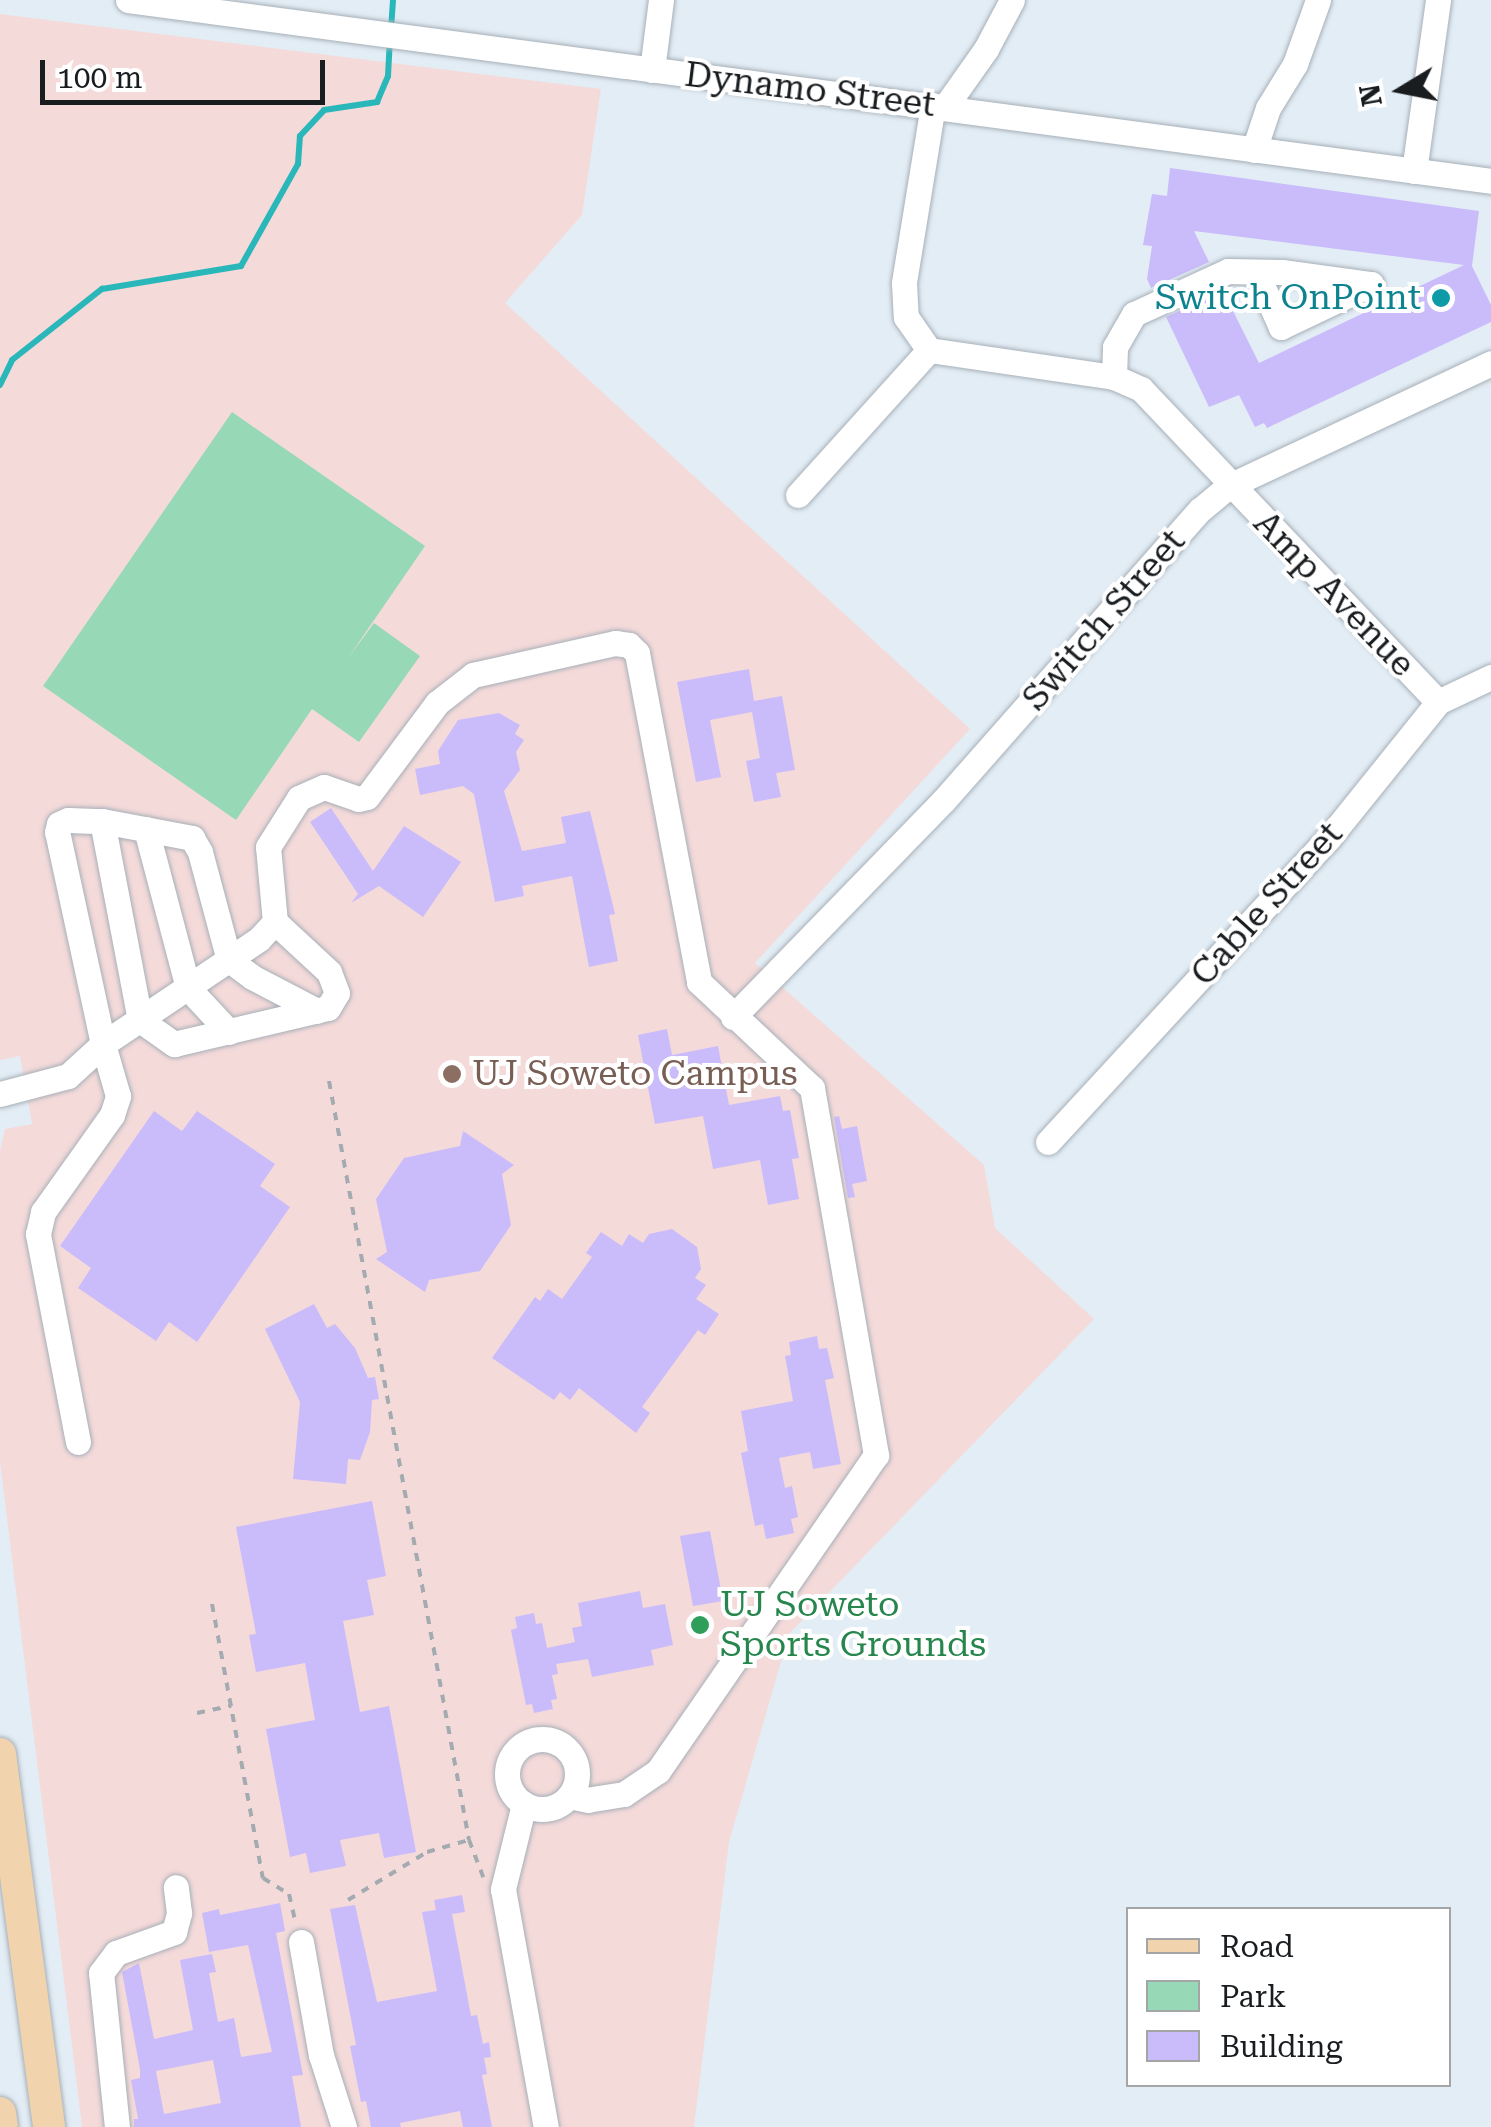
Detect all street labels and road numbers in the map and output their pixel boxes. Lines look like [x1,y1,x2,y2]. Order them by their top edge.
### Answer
street label: Dynamo Street [682,54,938,126]
street label: Amp Avenue [1245,503,1423,685]
street label: Switch Street [1014,521,1194,719]
street label: Cable Street [1183,813,1351,995]

